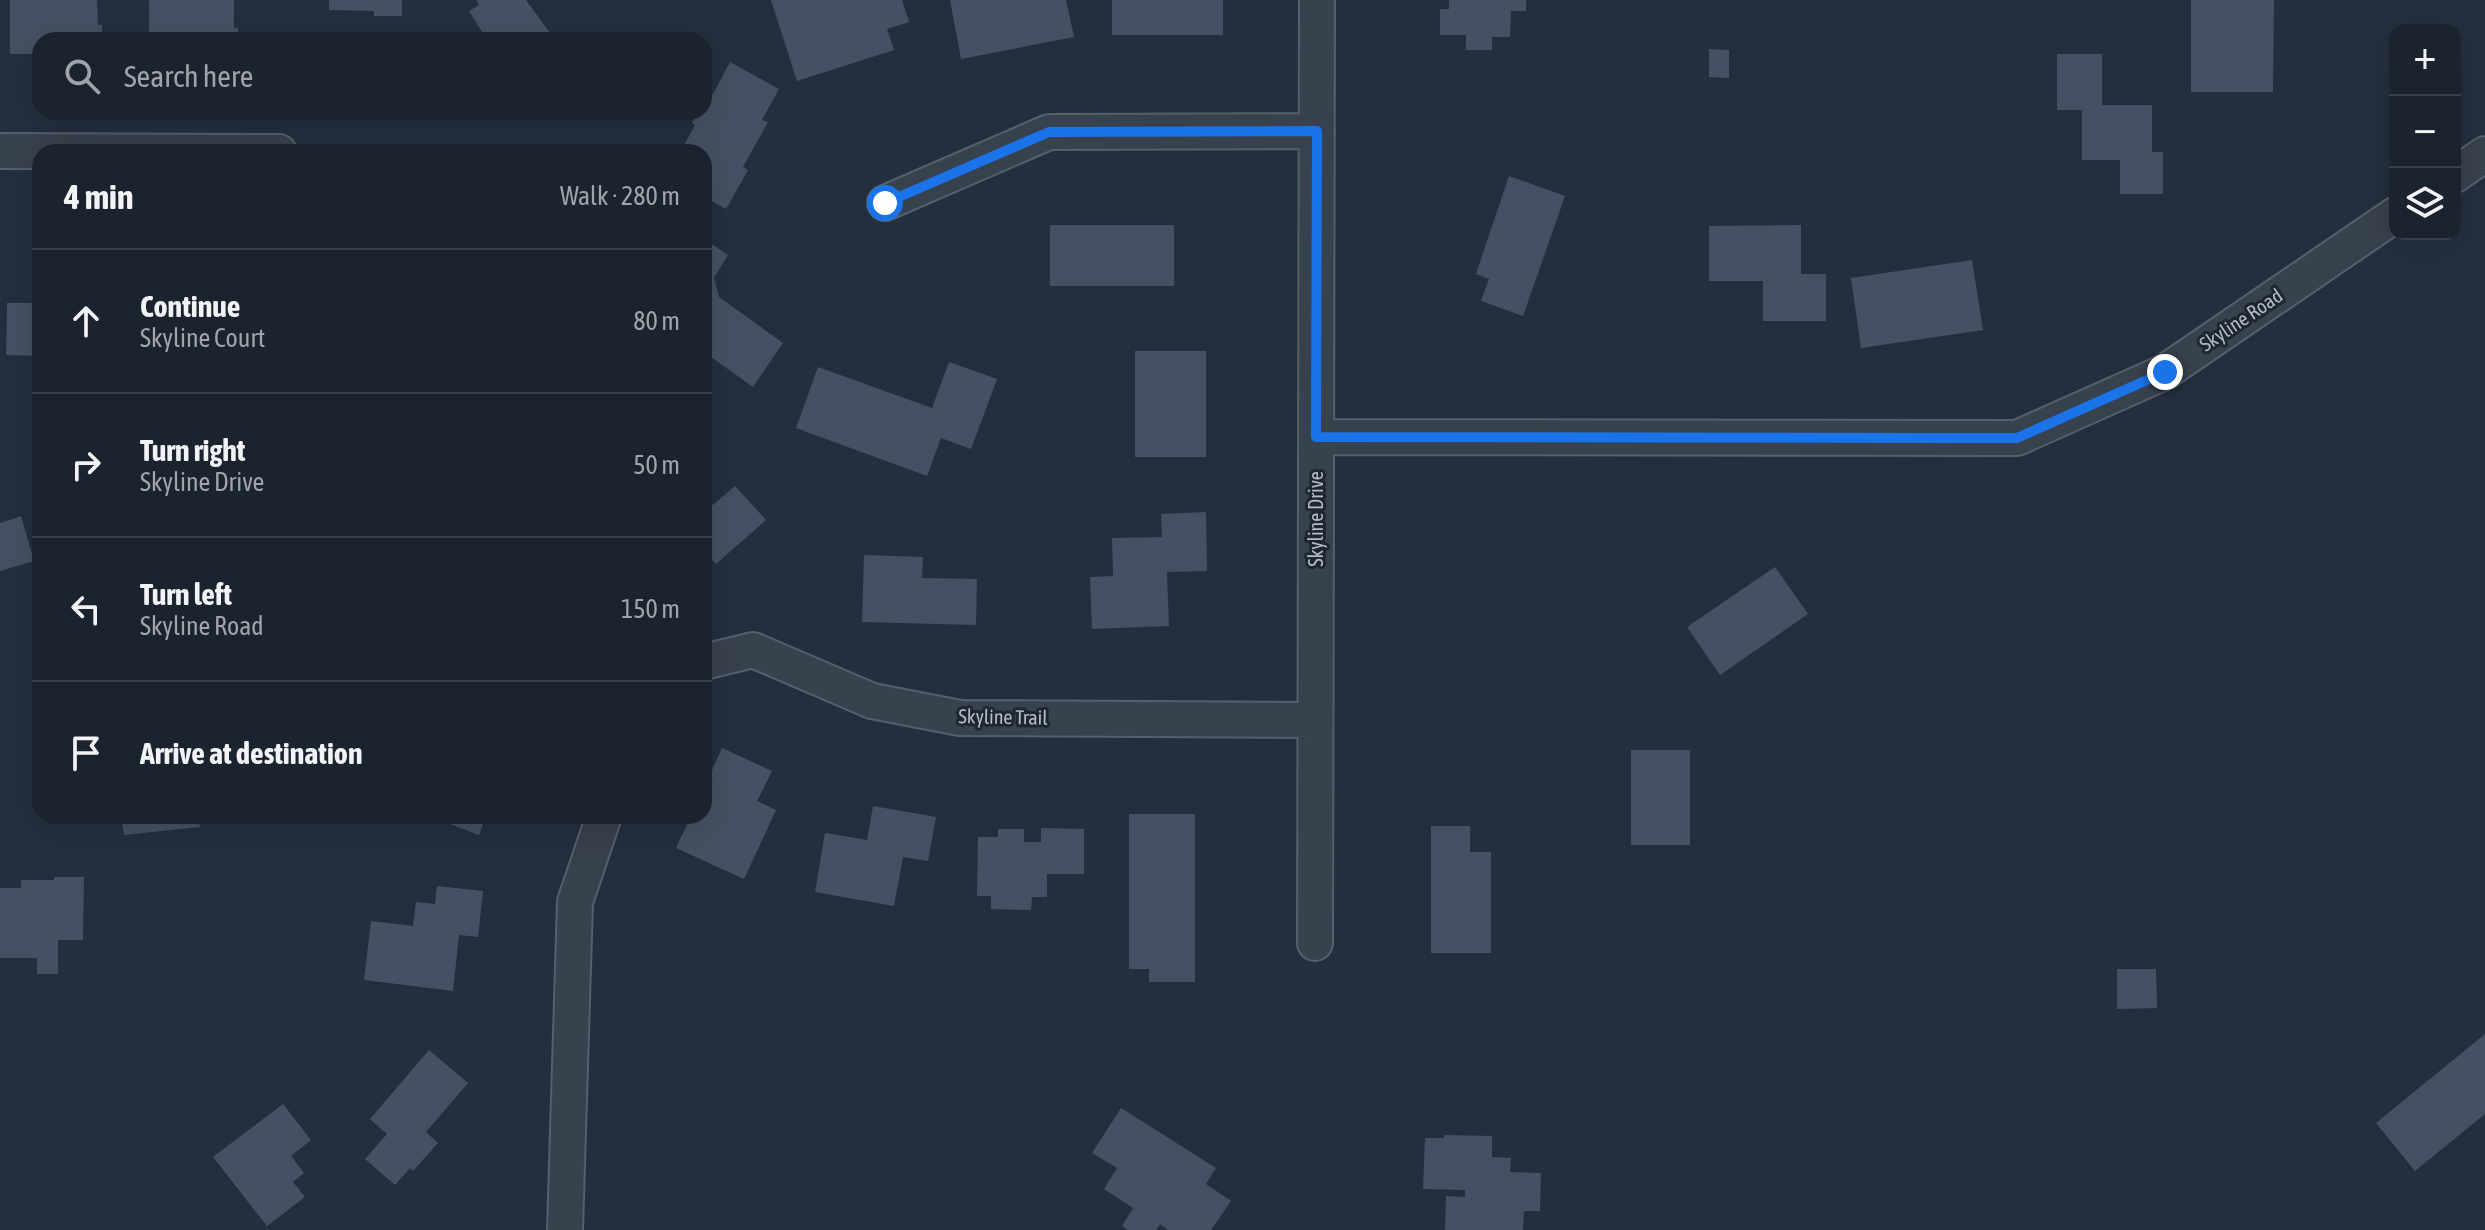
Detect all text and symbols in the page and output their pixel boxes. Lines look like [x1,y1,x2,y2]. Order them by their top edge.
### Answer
map controls [2389,24,2461,240]
button: + [2389,24,2461,96]
search box [32,32,712,120]
icon: search [60,54,104,98]
text: Search here [124,59,253,93]
button: − [2389,96,2461,168]
button: layers [2389,168,2461,240]
text: 4 min [64,177,133,216]
text: Walk · 280 m [560,181,680,211]
route start [867,185,903,221]
street label: Skyline Road [2195,283,2287,356]
text: Continue [140,289,240,323]
icon: ahead [64,299,108,343]
text: 80 m [633,306,680,336]
text: Skyline Court [140,323,265,353]
route end [2147,354,2183,390]
text: Turn right [140,433,246,467]
icon: right [64,443,108,487]
text: 50 m [633,450,680,480]
text: Skyline Drive [140,467,264,497]
street label: Skyline Drive [1304,471,1327,567]
text: Turn left [140,577,232,611]
icon: left [64,587,108,631]
text: 150 m [621,594,680,624]
text: Skyline Road [140,611,264,641]
street label: Skyline Trail [958,704,1048,729]
icon: arrive [64,731,108,775]
text: Arrive at destination [140,736,362,770]

